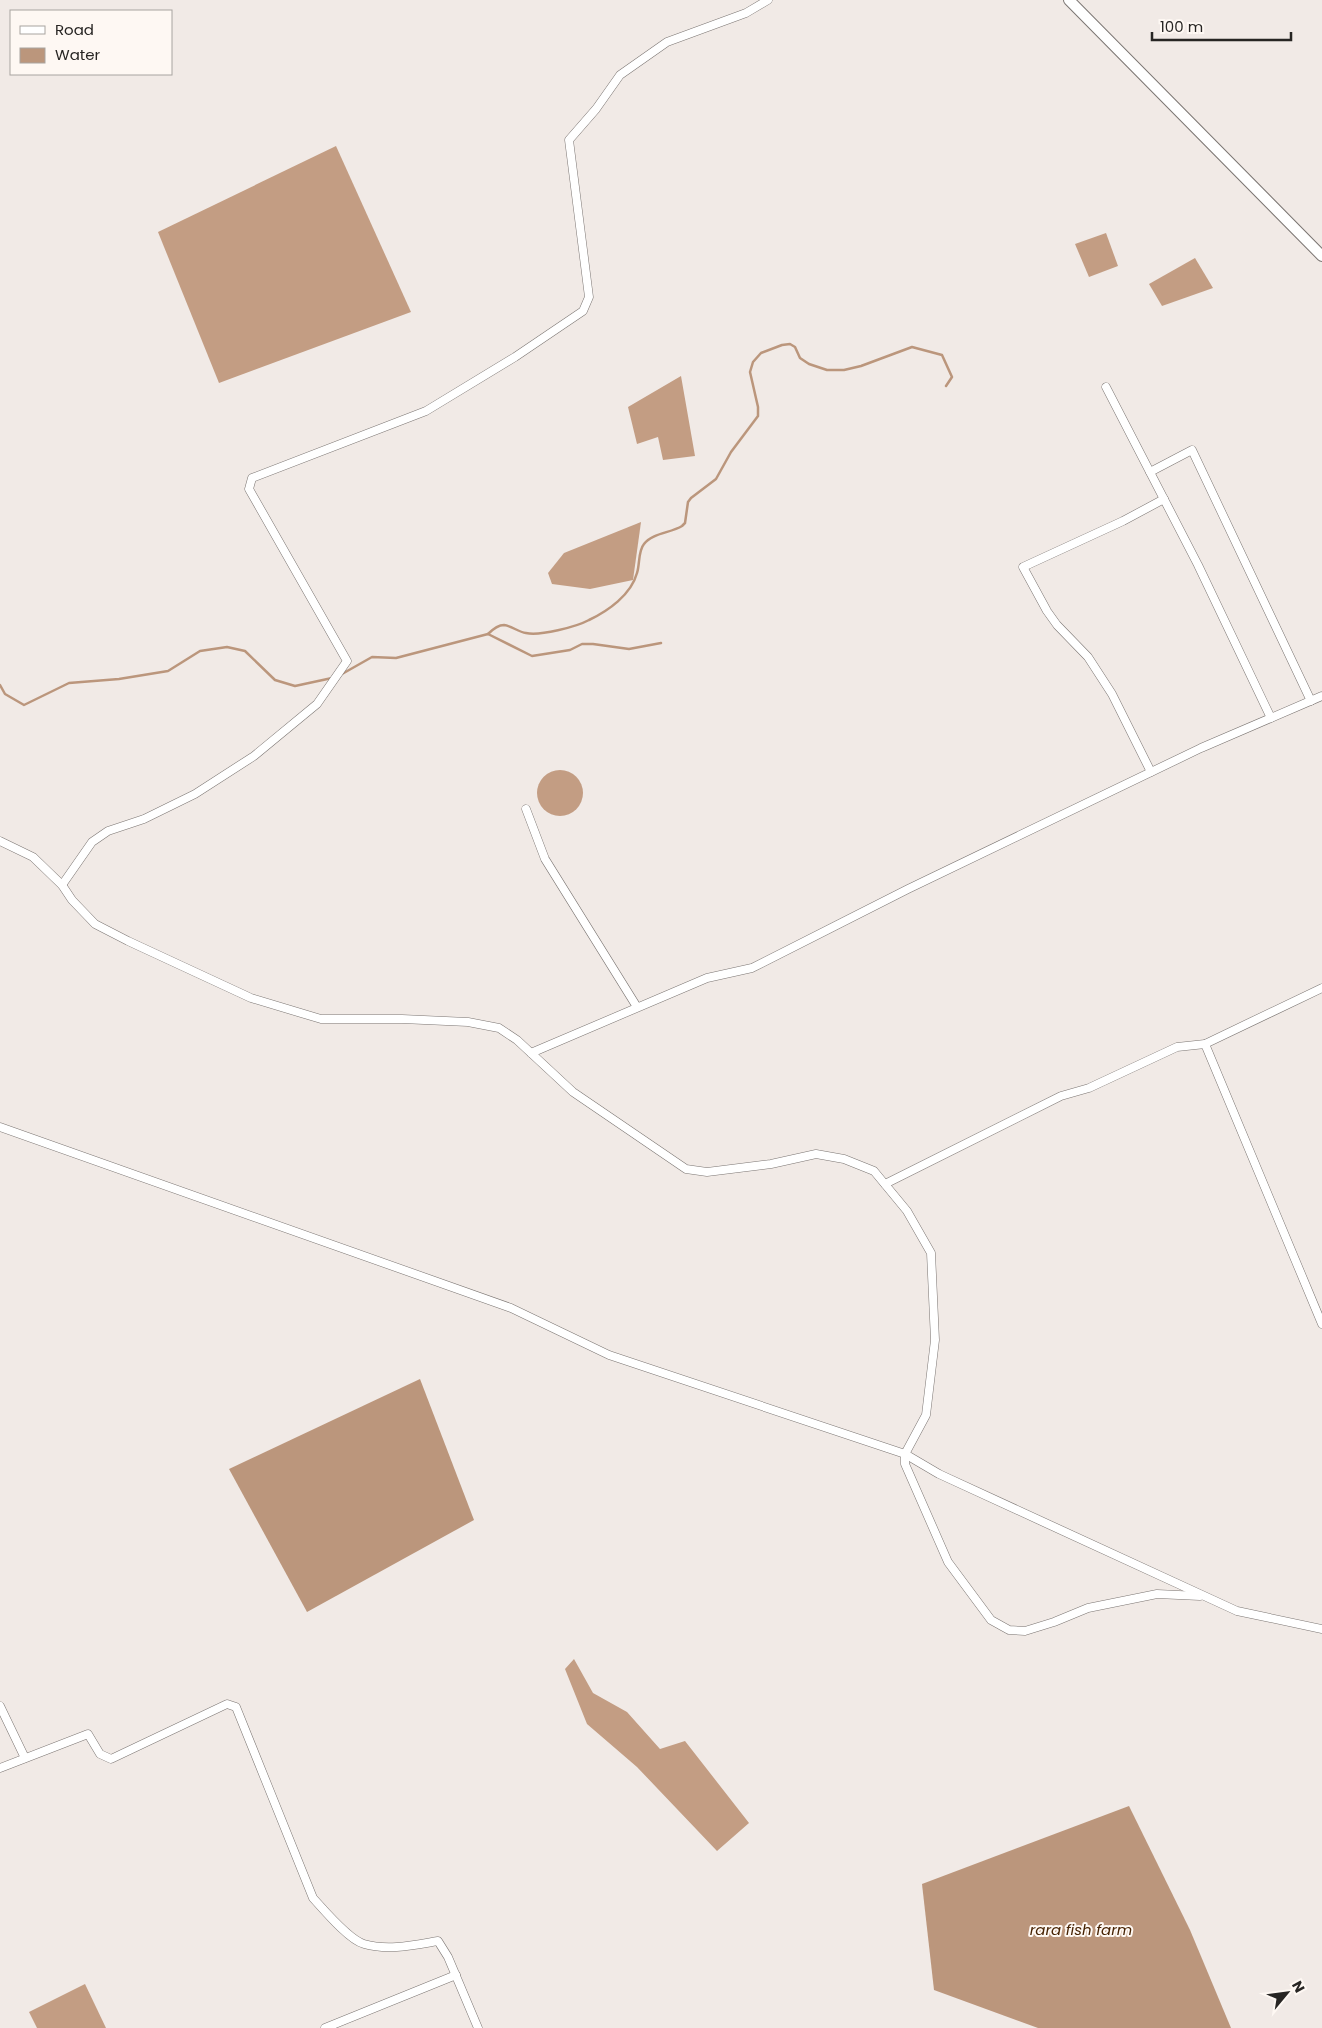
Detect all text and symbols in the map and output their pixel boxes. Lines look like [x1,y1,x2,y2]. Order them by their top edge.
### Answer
legend [10,10,172,75]
scale bar [1152,10,1291,42]
text: 100 m [1160,16,1203,37]
text: Road [55,19,94,40]
text: Water [55,44,101,65]
water label: rara fish farm [1030,1919,1132,1940]
north arrow [1262,1968,1312,2018]
text: N [1287,1977,1310,1996]

